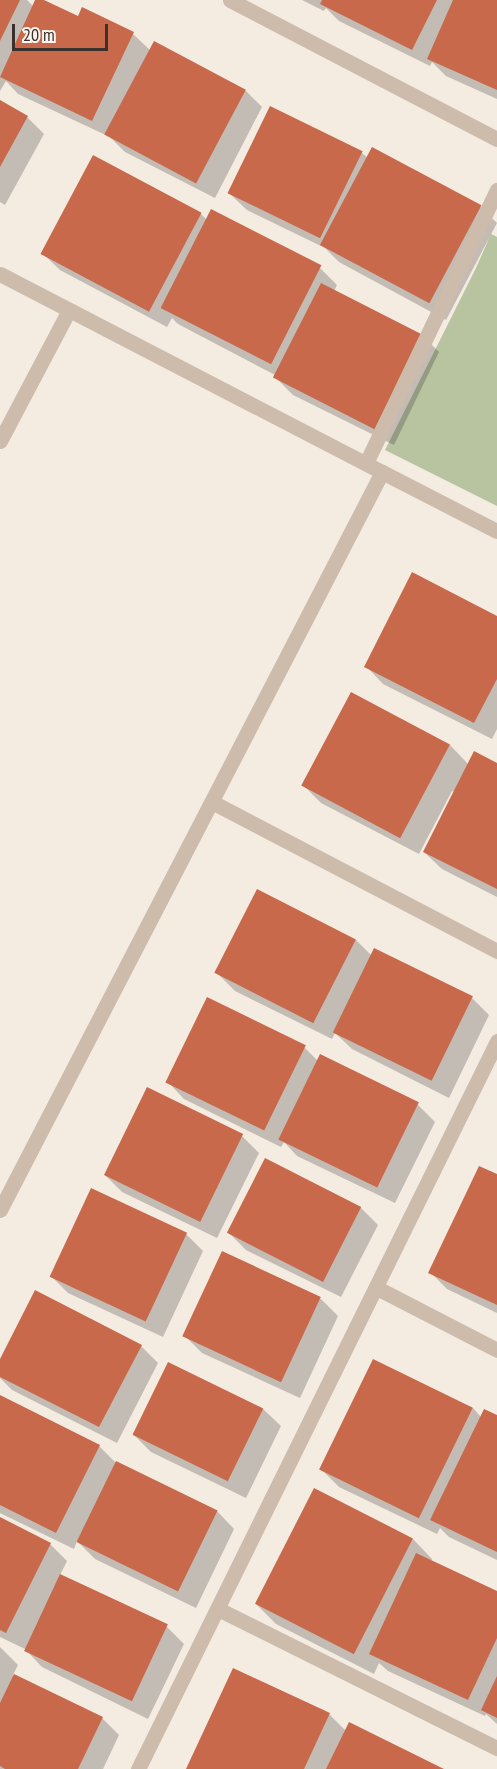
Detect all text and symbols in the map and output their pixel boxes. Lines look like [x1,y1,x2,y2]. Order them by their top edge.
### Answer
scale bar [15,12,111,50]
text: 20 m [23,23,55,46]

